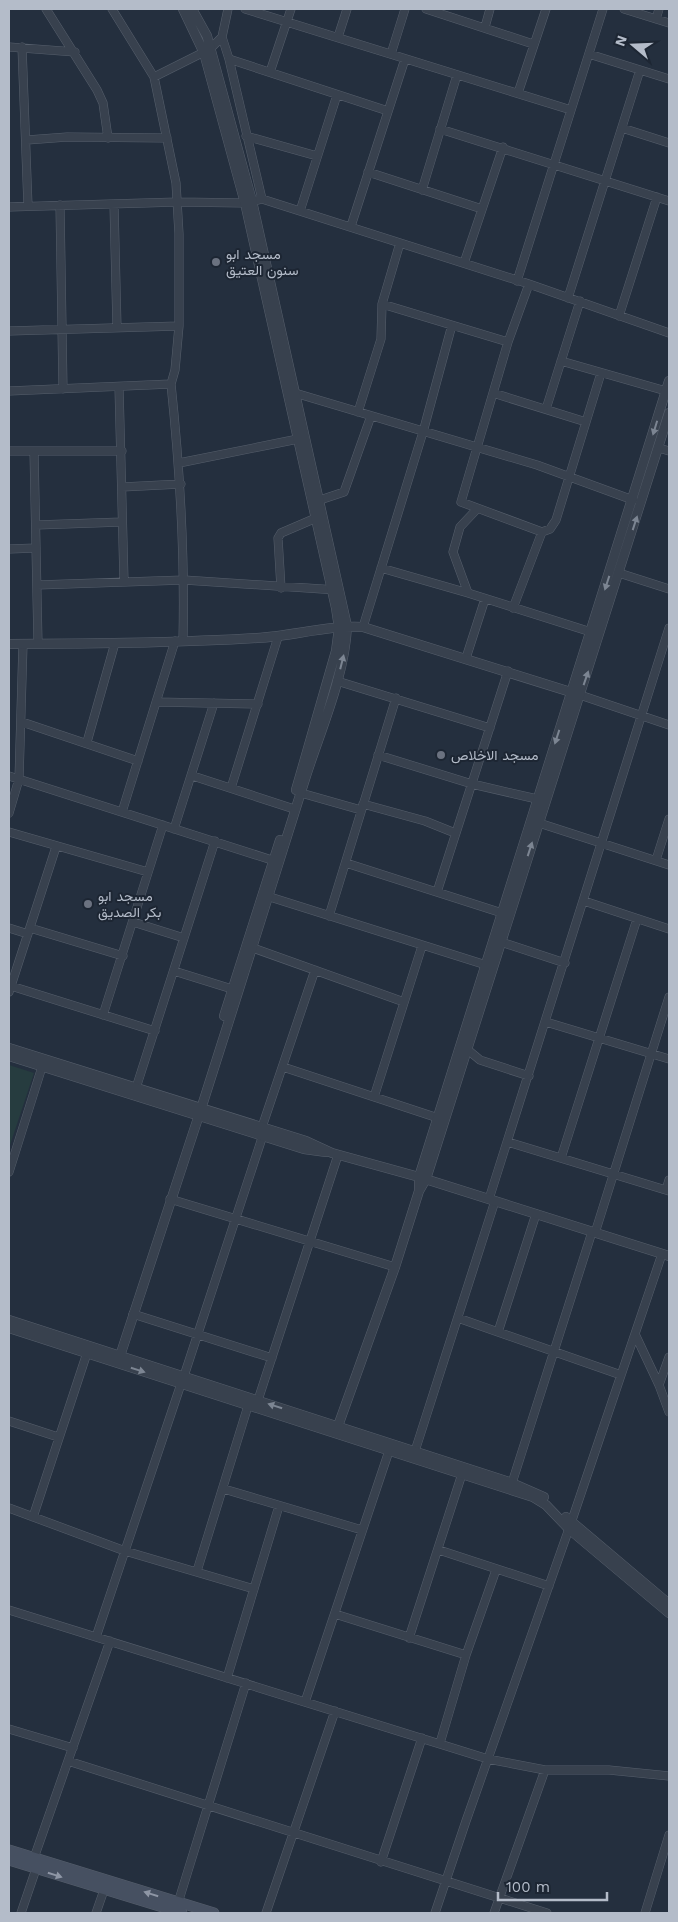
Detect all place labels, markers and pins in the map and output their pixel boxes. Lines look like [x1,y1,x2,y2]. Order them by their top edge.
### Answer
place label: مسجد ابو سنون العتيق [226,246,298,279]
marker: مسجد ابو سنون العتيق [210,256,222,268]
place label: مسجد الاخلاص [451,747,539,764]
marker: مسجد الاخلاص [435,749,447,761]
place label: مسجد ابو بكر الصديق [98,888,161,921]
marker: مسجد ابو بكر الصديق [82,898,94,910]

